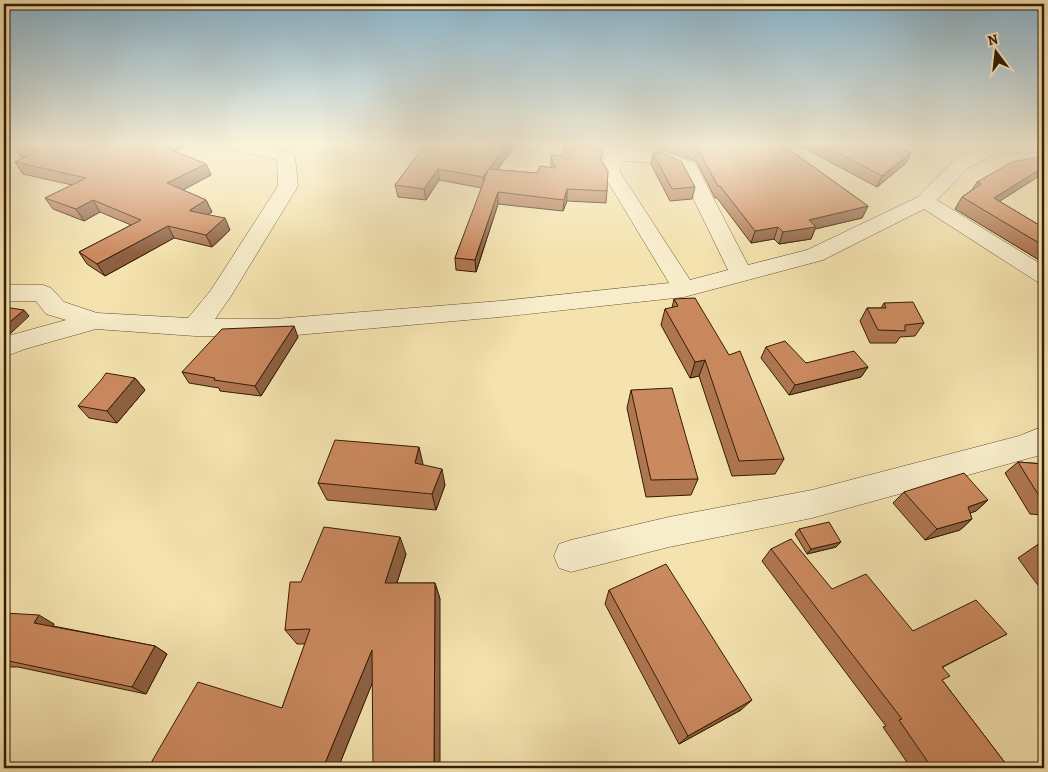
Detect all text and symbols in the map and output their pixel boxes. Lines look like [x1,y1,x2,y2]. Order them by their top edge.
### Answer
north arrow [970,28,1020,78]
text: N [985,29,1000,50]

